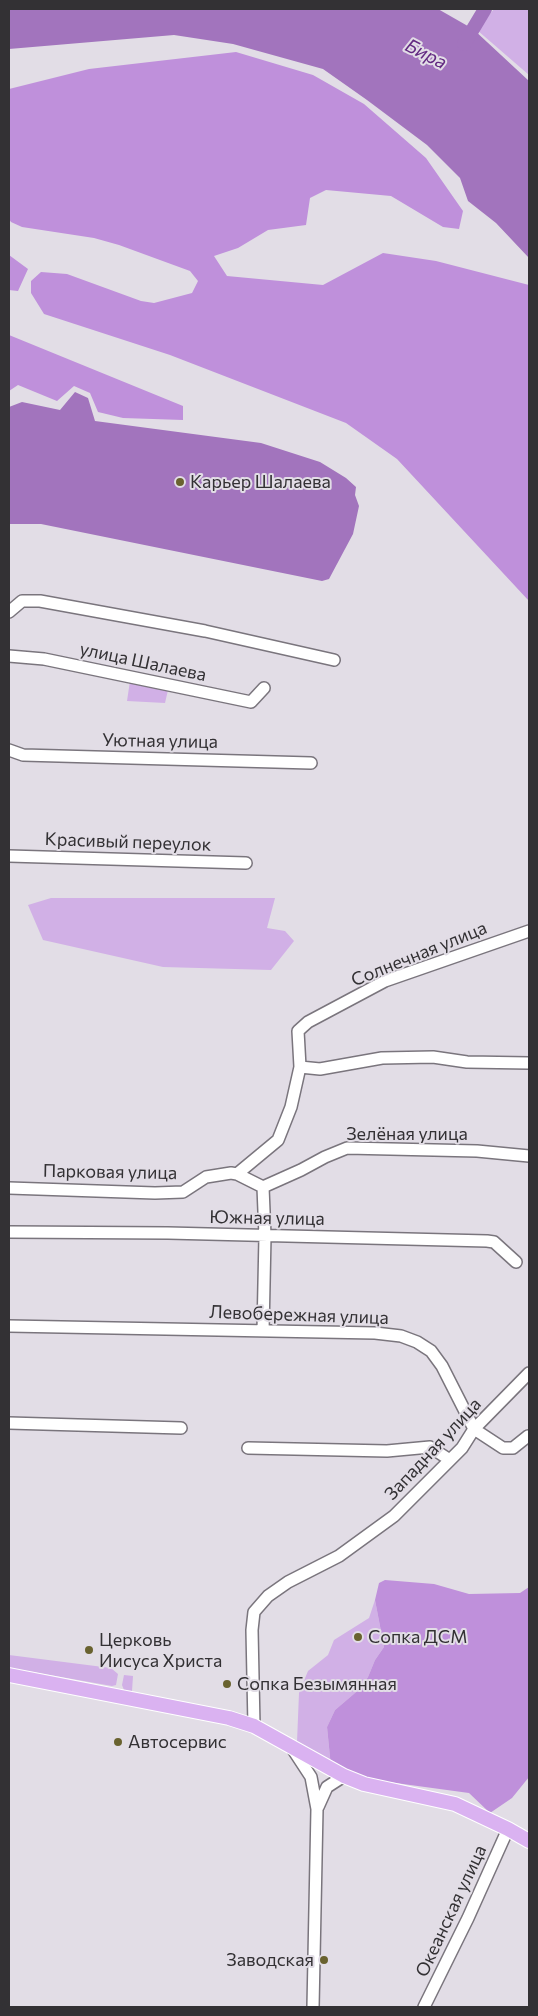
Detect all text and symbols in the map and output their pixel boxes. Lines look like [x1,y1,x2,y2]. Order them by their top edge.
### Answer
water label: Бира [401,34,451,74]
place label: Карьер Шалаева [190,471,331,493]
marker: Карьер Шалаева [174,476,186,488]
street label: улица Шалаева [78,638,208,686]
street label: Уютная улица [102,729,218,753]
street label: Красивый переулок [44,828,212,856]
street label: Солнечная улица [348,917,490,991]
street label: Зелёная улица [346,1123,468,1145]
street label: Парковая улица [43,1160,177,1184]
street label: Южная улица [209,1206,325,1230]
street label: Левобережная улица [209,1301,389,1329]
street label: Западная улица [380,1394,486,1504]
place label: Сопка ДСМ [368,1626,467,1648]
place label: Церковь Иисуса Христа [99,1629,222,1672]
marker: Сопка ДСМ [352,1631,364,1643]
marker: Церковь Иисуса Христа [83,1644,95,1656]
place label: Сопка Безымянная [237,1673,397,1695]
marker: Сопка Безымянная [221,1678,233,1690]
place label: Автосервис [128,1731,227,1753]
marker: Автосервис [112,1736,124,1748]
street label: Океанская улица [411,1842,491,1980]
place label: Заводская [226,1949,314,1971]
marker: Заводская [318,1954,330,1966]

